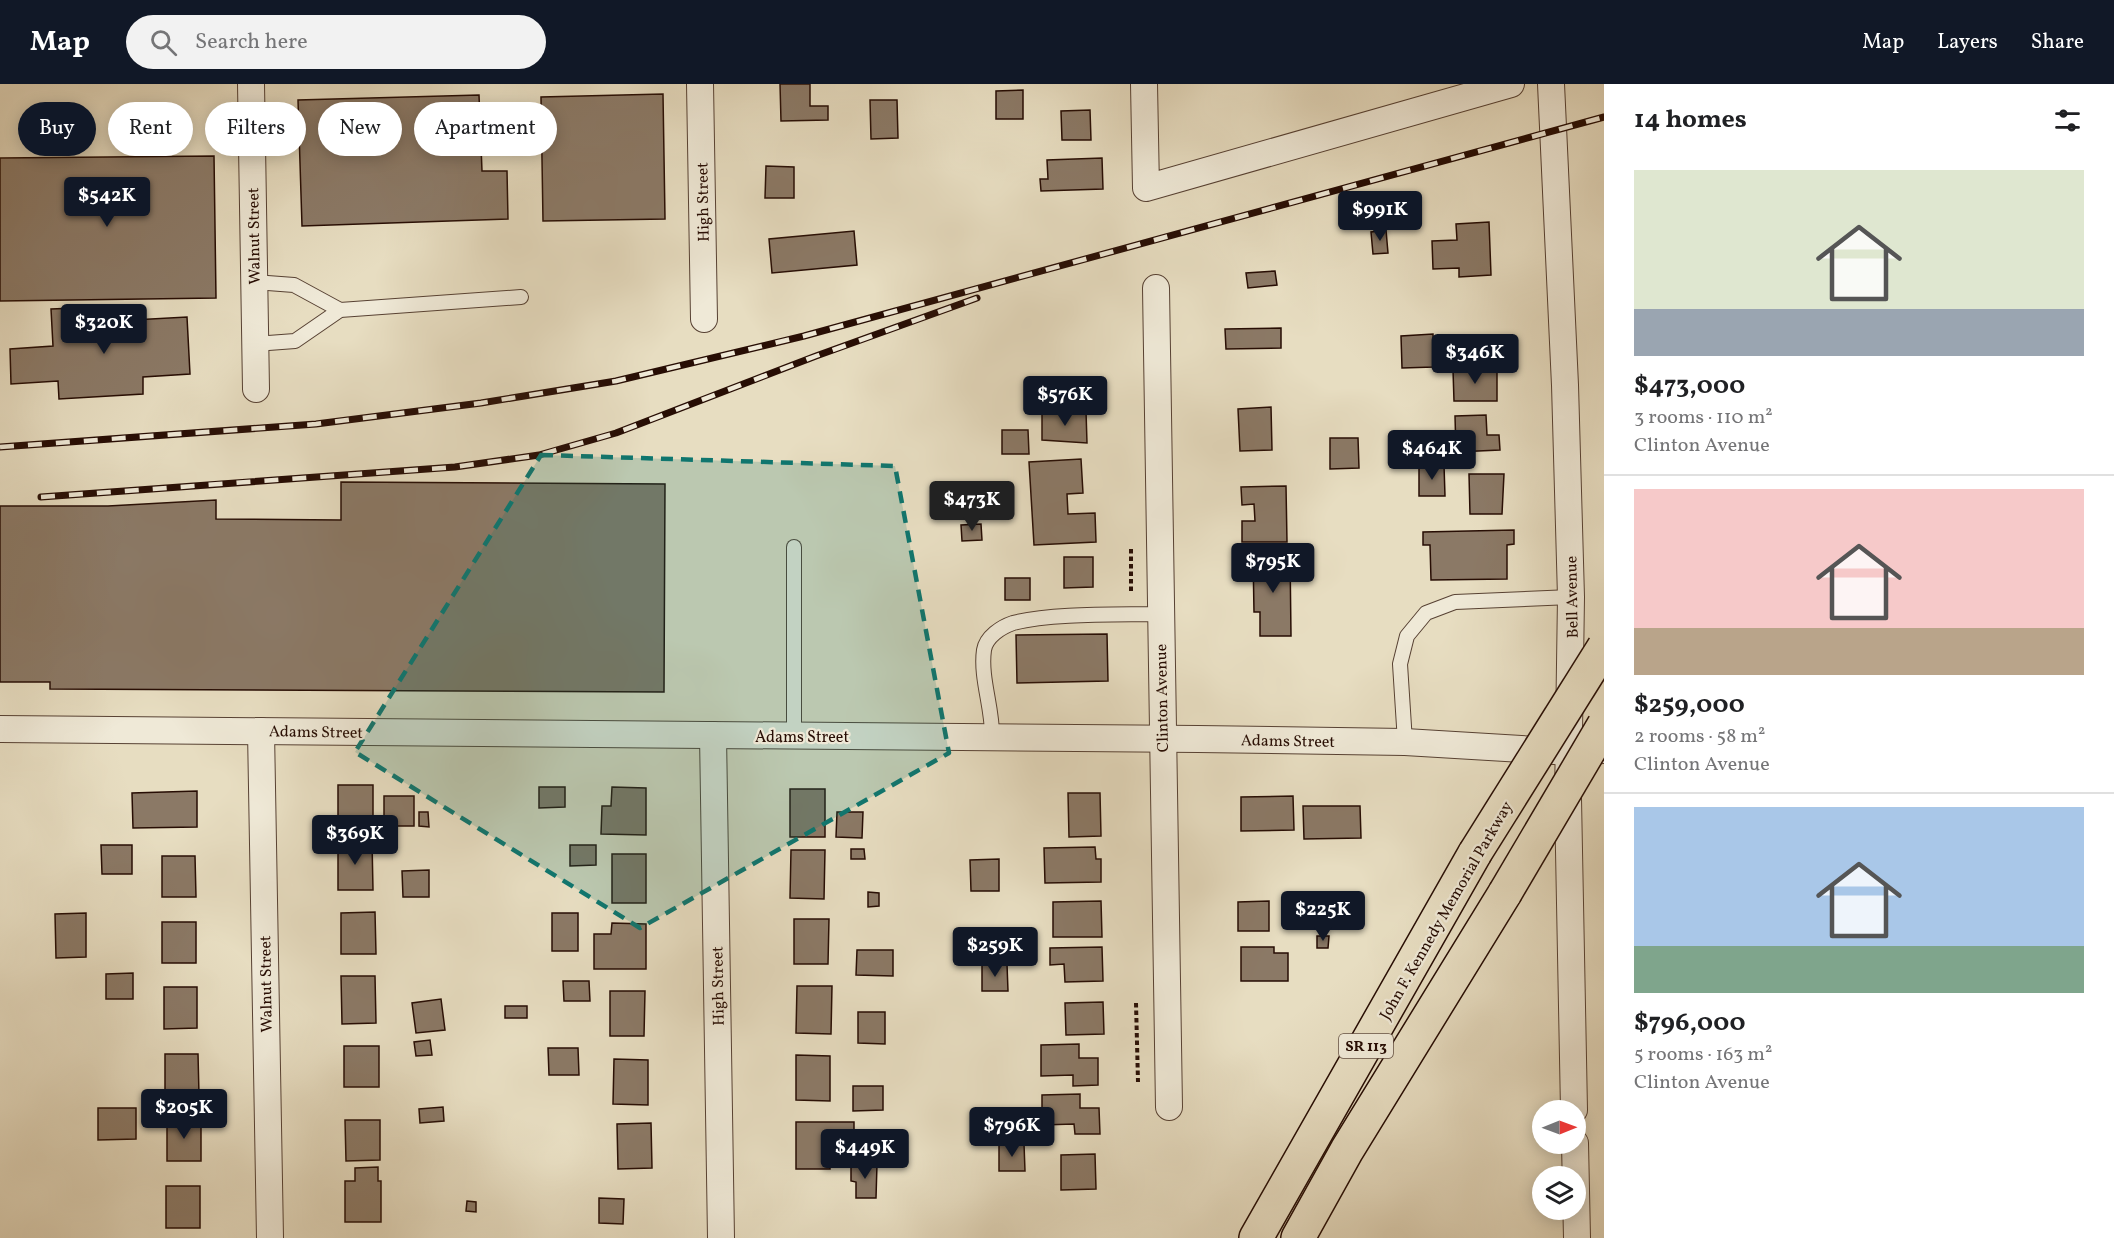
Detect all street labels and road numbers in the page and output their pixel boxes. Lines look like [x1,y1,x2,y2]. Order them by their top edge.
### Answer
street label: High Street [692,162,716,242]
street label: Walnut Street [243,187,267,285]
street label: Bell Avenue [1561,555,1585,638]
street label: Clinton Avenue [1151,643,1175,752]
street label: Adams Street [269,721,364,745]
street label: Adams Street [755,727,849,749]
street label: Adams Street [1241,730,1336,754]
street label: John F. Kennedy Memorial Parkway [1375,797,1519,1024]
street label: Walnut Street [255,935,279,1033]
street label: High Street [707,946,731,1026]
road number: SR 113 [1339,1034,1393,1058]

